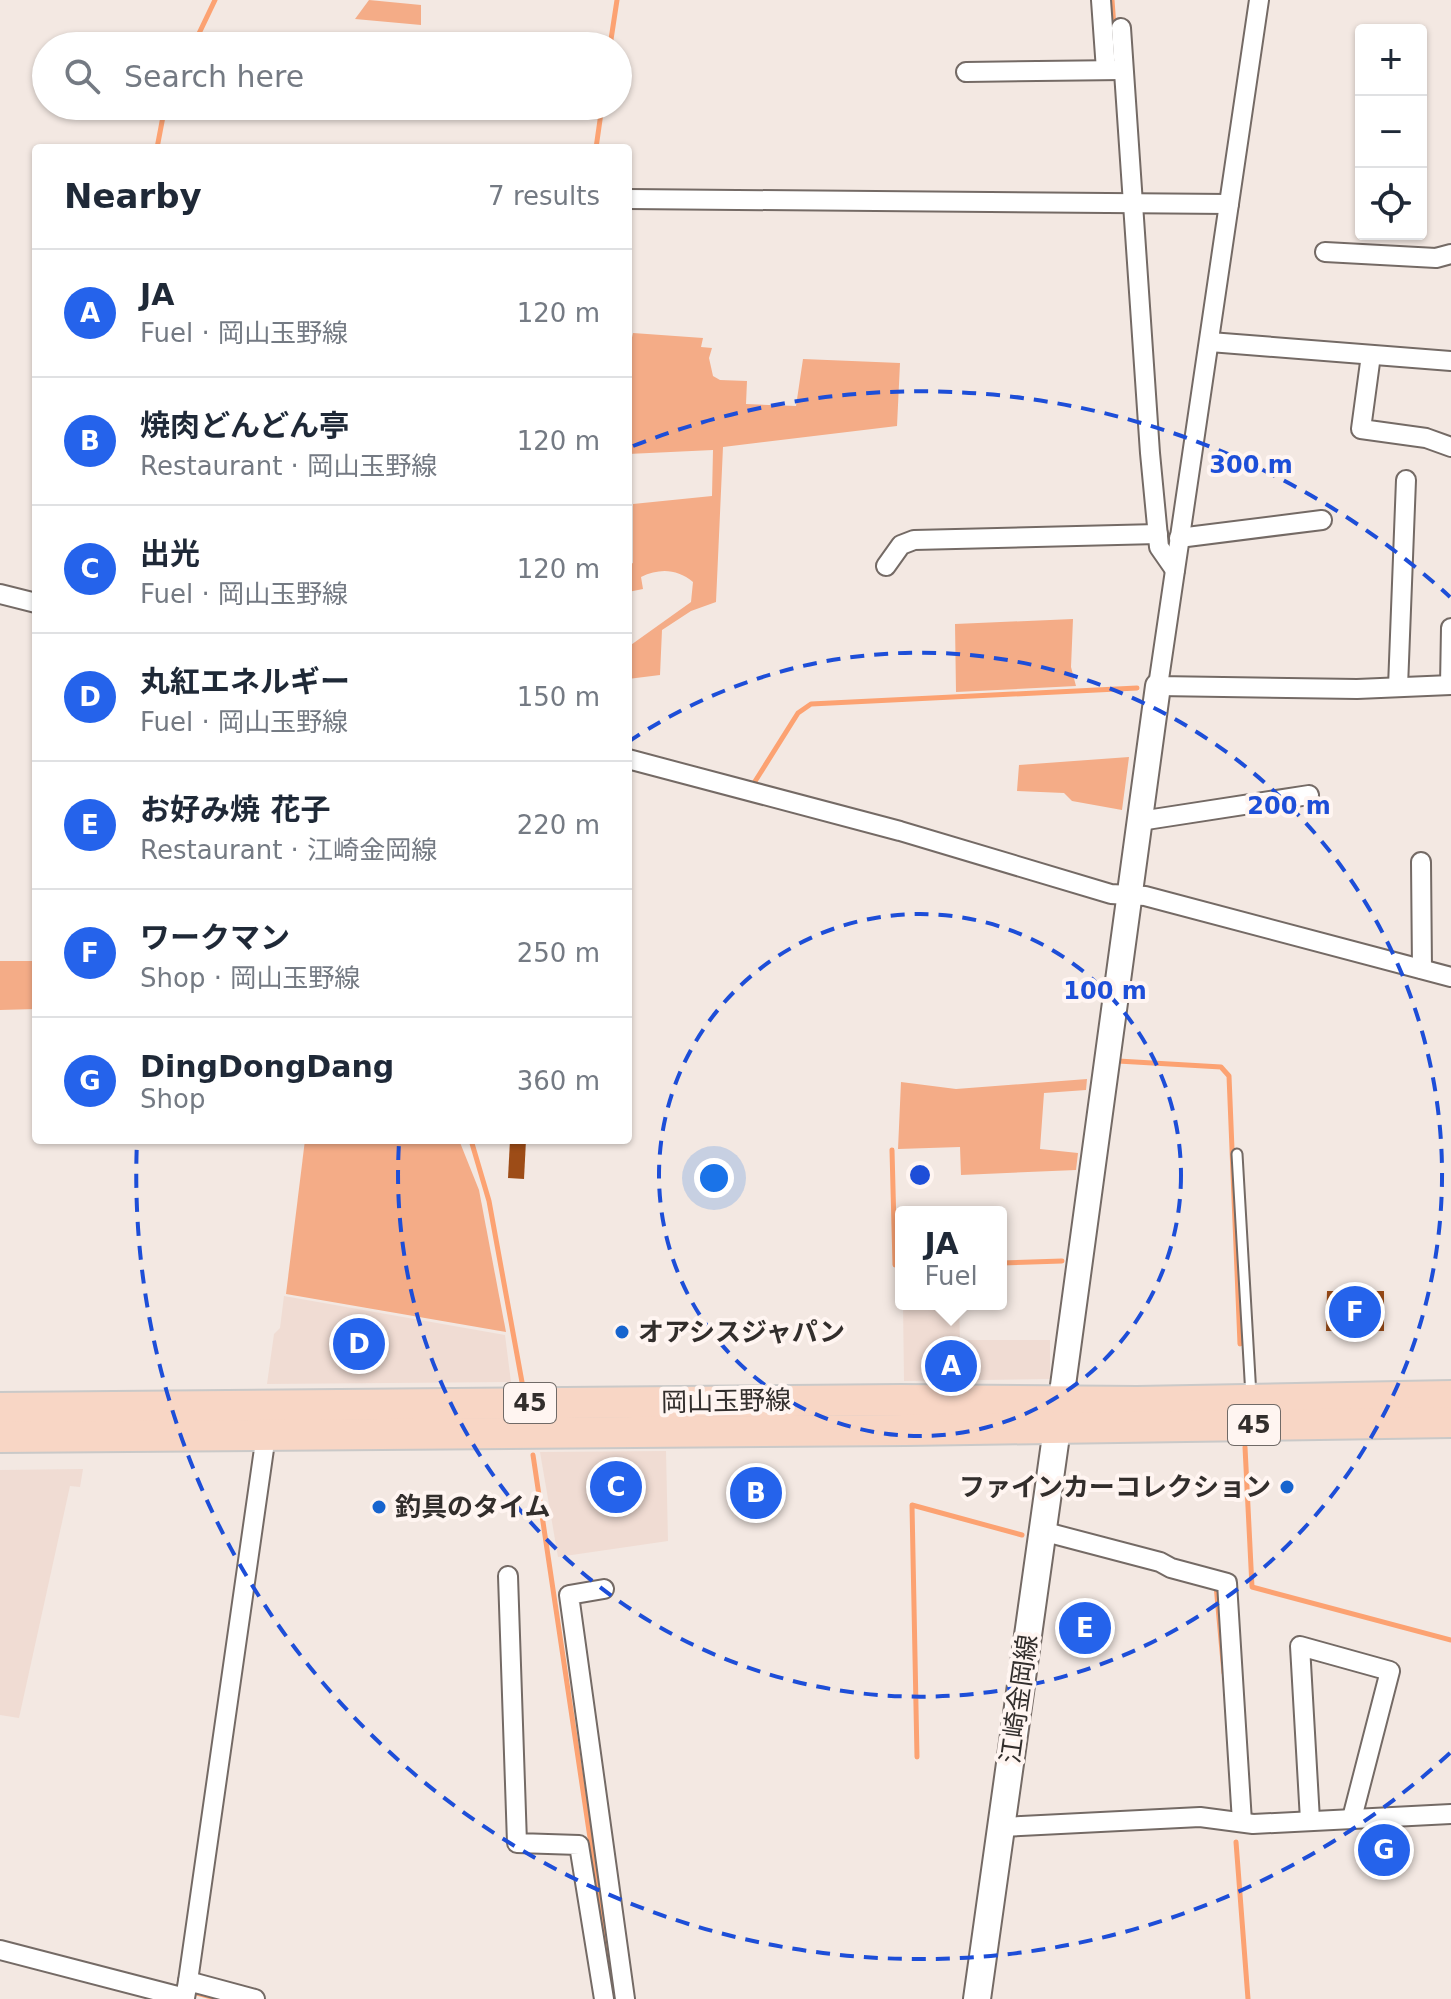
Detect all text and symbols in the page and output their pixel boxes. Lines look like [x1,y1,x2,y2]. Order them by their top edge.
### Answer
map controls [1355,24,1427,240]
button: + [1355,24,1427,96]
search box [32,32,632,120]
icon: search [60,54,104,98]
text: Search here [124,59,304,94]
button: − [1355,96,1427,168]
button: locate [1355,168,1427,240]
text: Nearby [64,176,202,216]
text: 7 results [488,181,600,211]
text: JA [140,277,174,312]
text: A [80,298,100,328]
text: 120 m [517,298,600,328]
text: Fuel · 岡山玉野線 [140,318,348,348]
text: 焼肉どんどん亭 [140,408,349,443]
text: B [80,426,100,456]
text: 120 m [517,426,600,456]
text: Restaurant · 岡山玉野線 [140,451,437,481]
text: 300 m [1209,451,1293,479]
text: 出光 [140,536,200,571]
text: C [80,554,100,584]
text: 120 m [517,554,600,584]
text: Fuel · 岡山玉野線 [140,579,348,609]
text: 丸紅エネルギー [140,664,350,699]
text: D [79,682,101,712]
text: 150 m [517,682,600,712]
text: Fuel · 岡山玉野線 [140,707,348,737]
text: お好み焼 花子 [140,792,330,827]
text: 200 m [1247,792,1331,820]
text: E [81,810,99,840]
text: 220 m [517,810,600,840]
text: Restaurant · 江崎金岡線 [140,835,437,865]
text: ワークマン [140,920,290,955]
text: F [81,938,99,968]
text: 250 m [517,938,600,968]
text: Shop · 岡山玉野線 [140,963,360,993]
text: 100 m [1063,977,1147,1005]
text: DingDongDang [140,1049,394,1084]
text: G [79,1066,101,1096]
text: 360 m [517,1066,600,1096]
text: Shop [140,1084,205,1114]
your location [694,1158,734,1198]
centre of rings [906,1161,934,1189]
popup [895,1206,1007,1310]
text: JA [924,1226,959,1261]
text: Fuel [924,1261,978,1291]
pin: F [1329,1282,1381,1342]
pin: D [333,1314,385,1374]
place label: オアシスジャパン [638,1317,845,1347]
marker: オアシスジャパン [613,1323,631,1341]
pin: A [925,1336,977,1396]
road number: 45 [504,1383,556,1423]
street label: 岡山玉野線 [661,1385,791,1417]
road number: 45 [1228,1405,1280,1445]
pin: C [590,1457,642,1517]
pin: B [730,1463,782,1523]
place label: ファインカーコレクション [959,1472,1271,1502]
marker: ファインカーコレクション [1278,1478,1296,1496]
place label: 釣具のタイム [395,1492,550,1522]
marker: 釣具のタイム [370,1498,388,1516]
pin: E [1059,1598,1111,1658]
street label: 江崎金岡線 [995,1633,1043,1765]
pin: G [1358,1820,1410,1880]

